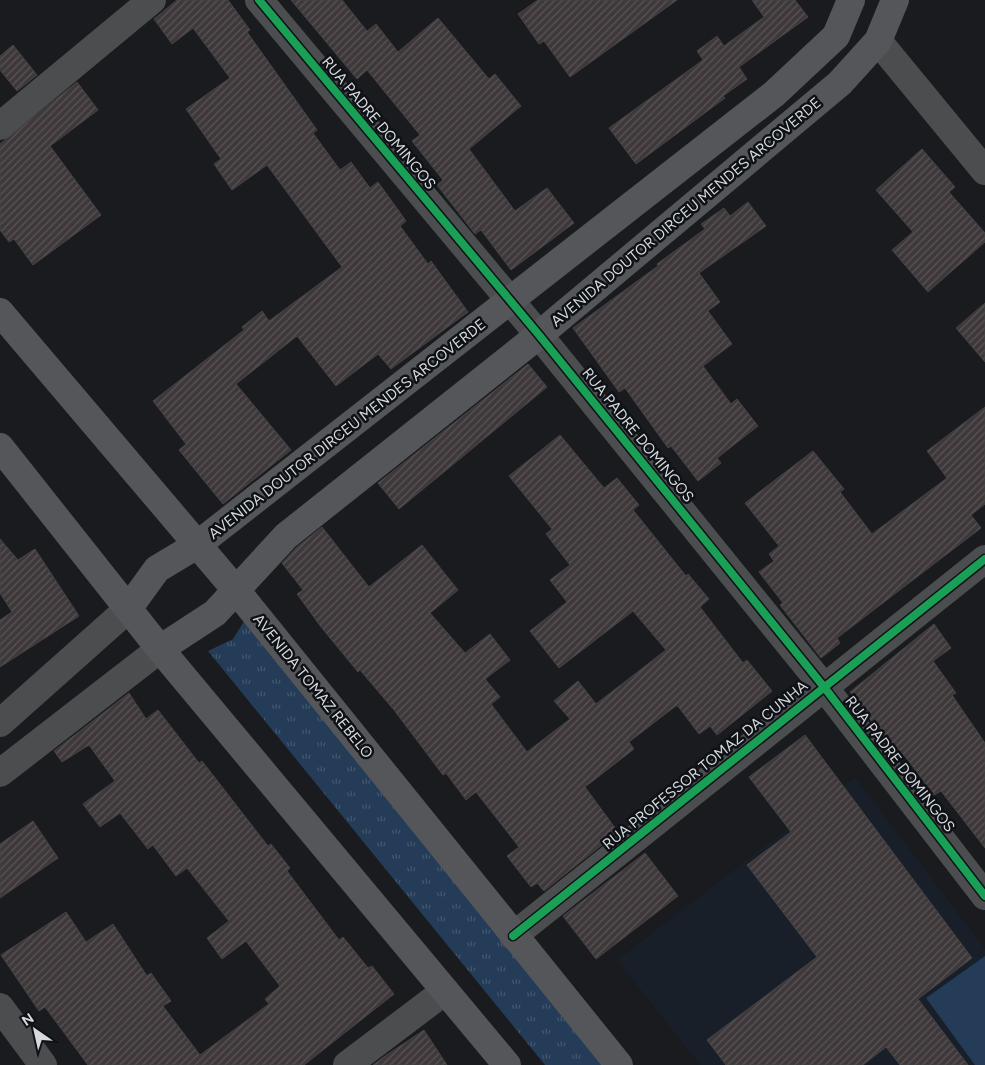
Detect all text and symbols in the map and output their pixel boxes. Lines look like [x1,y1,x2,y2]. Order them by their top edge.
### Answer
street label: RUA PADRE DOMINGOS [318,53,440,193]
street label: AVENIDA DOUTOR DIRCEU MENDES ARCOVERDE [547,94,825,330]
street label: AVENIDA DOUTOR DIRCEU MENDES ARCOVERDE [205,315,489,543]
street label: RUA PADRE DOMINGOS [578,364,698,506]
street label: AVENIDA TOMAZ REBELO [249,610,377,762]
street label: RUA PROFESSOR TOMAZ DA CUNHA [599,677,811,853]
street label: RUA PADRE DOMINGOS [841,692,959,836]
north arrow [10,1005,60,1055]
text: N [19,1010,37,1030]

